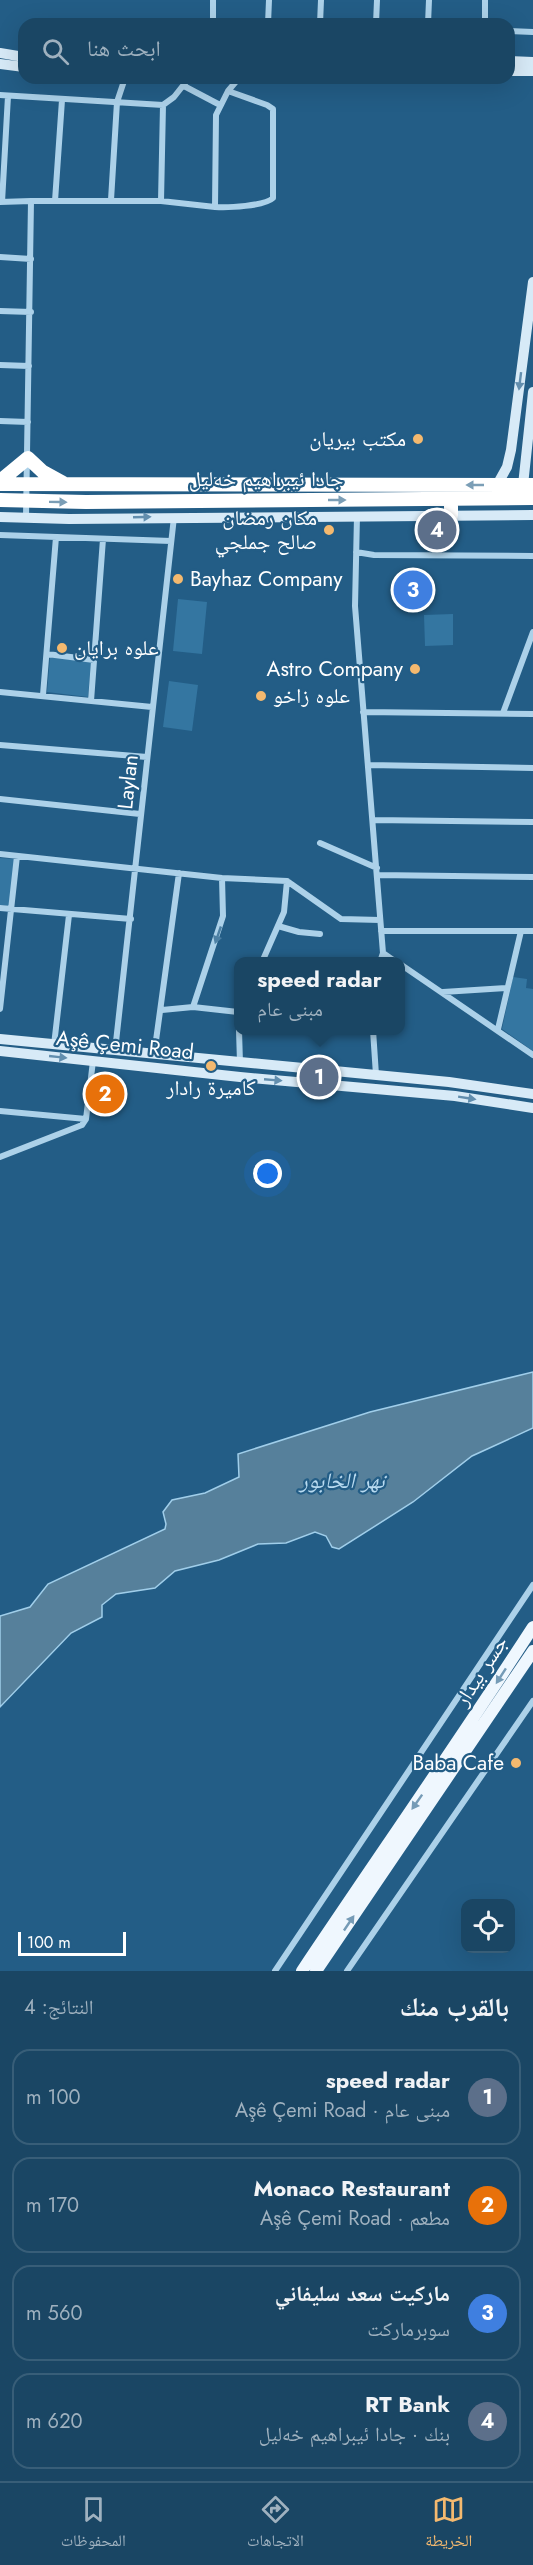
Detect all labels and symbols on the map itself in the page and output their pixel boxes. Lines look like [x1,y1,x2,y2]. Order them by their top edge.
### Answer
one-way arrow [515,372,524,391]
place label: مكتب بيريان [309,424,406,454]
marker: مكتب بيريان [411,432,425,446]
street label: جادا ئیبراهیم خەلیل [189,464,343,494]
one-way arrow [465,480,484,490]
one-way arrow [328,495,347,505]
one-way arrow [49,497,68,507]
place label: مكان رمضان صالح جملجي [215,503,317,558]
pin: 4 [418,508,456,552]
one-way arrow [133,513,152,522]
marker: مكان رمضان صالح جملجي [322,523,336,537]
place label: Bayhaz Company [190,564,343,594]
pin: 3 [394,568,432,612]
marker: Bayhaz Company [171,572,185,586]
place label: علوه برايان [74,633,159,663]
marker: علوه برايان [55,641,69,655]
place label: Astro Company [267,654,404,684]
marker: Astro Company [408,662,422,676]
place label: علوه زاخو [273,681,350,711]
marker: علوه زاخو [254,689,268,703]
street label: Laylan [110,753,146,811]
one-way arrow [212,926,222,944]
street label: Aşê Çemi Road [55,1023,195,1067]
one-way arrow [49,1052,68,1062]
pin: 1 [300,1054,338,1100]
marker: كاميرة رادار [204,1059,218,1073]
pin: 2 [86,1072,124,1116]
place label: كاميرة رادار [165,1073,256,1103]
one-way arrow [264,1075,283,1084]
one-way arrow [458,1093,477,1102]
your location [253,1159,282,1188]
water label: نهر الخابور [298,1464,388,1496]
street label: جسر بيدار [447,1630,515,1713]
one-way arrow [495,1668,507,1684]
place label: Baba Cafe [413,1748,504,1778]
marker: Baba Cafe [509,1756,523,1770]
one-way arrow [411,1793,423,1809]
one-way arrow [343,1915,355,1931]
scale bar [18,1929,126,1956]

